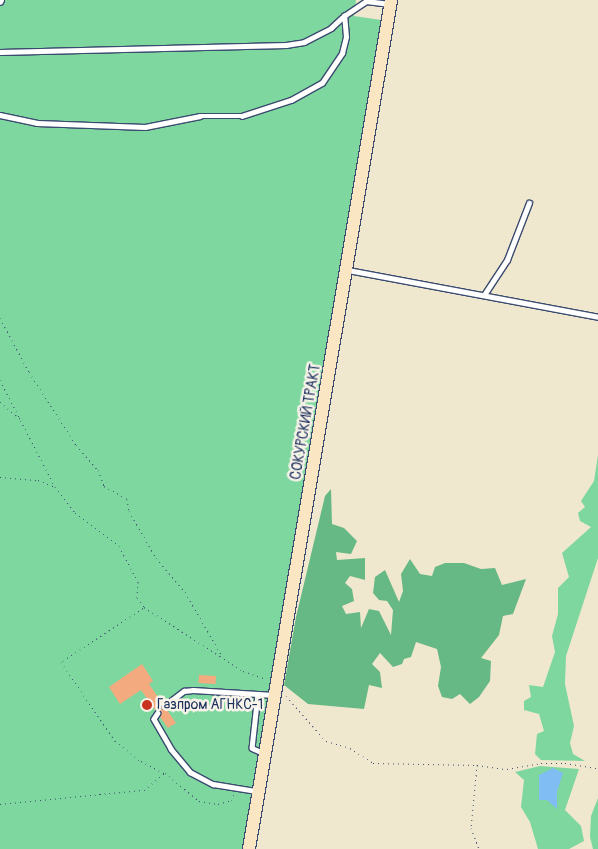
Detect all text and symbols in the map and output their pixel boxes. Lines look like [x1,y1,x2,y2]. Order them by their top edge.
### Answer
street label: СОКУРСКИЙ ТРАКТ [288,363,324,481]
place label: Газпром АГНКС-1 [157,697,263,713]
marker: Газпром АГНКС-1 [141,699,153,711]

